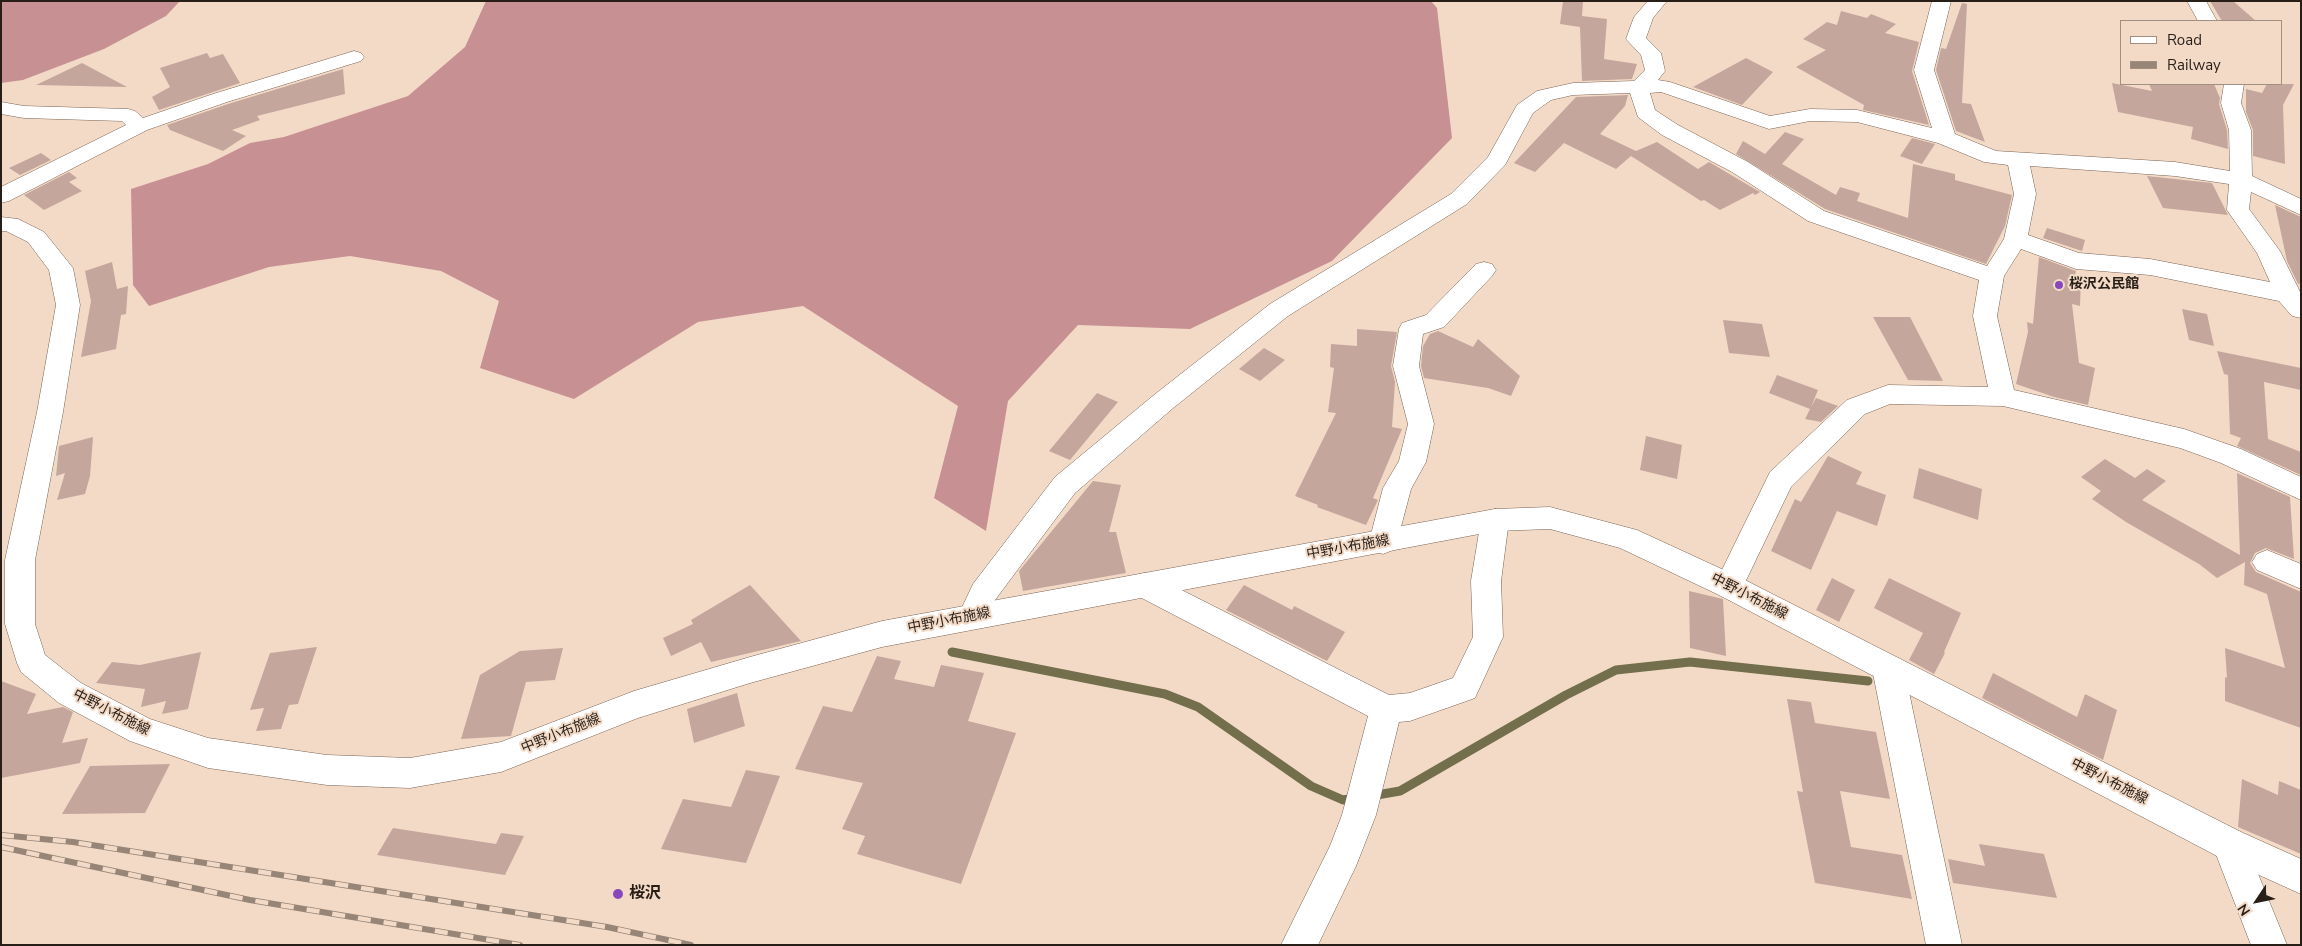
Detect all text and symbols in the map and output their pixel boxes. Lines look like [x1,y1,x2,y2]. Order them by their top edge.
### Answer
legend [2120,20,2282,85]
text: Road [2167,30,2202,50]
text: Railway [2167,55,2221,75]
place label: 桜沢公民館 [2069,277,2139,293]
marker: 桜沢公民館 [2053,279,2065,291]
street label: 中野小布施線 [1305,532,1391,564]
street label: 中野小布施線 [1708,570,1790,624]
street label: 中野小布施線 [906,605,992,637]
street label: 中野小布施線 [70,686,152,740]
street label: 中野小布施線 [519,710,603,758]
street label: 中野小布施線 [2068,755,2150,809]
north arrow [2232,876,2282,926]
place label: 桜沢 [629,884,661,904]
marker: 桜沢 [611,887,625,901]
text: N [2233,900,2255,919]

